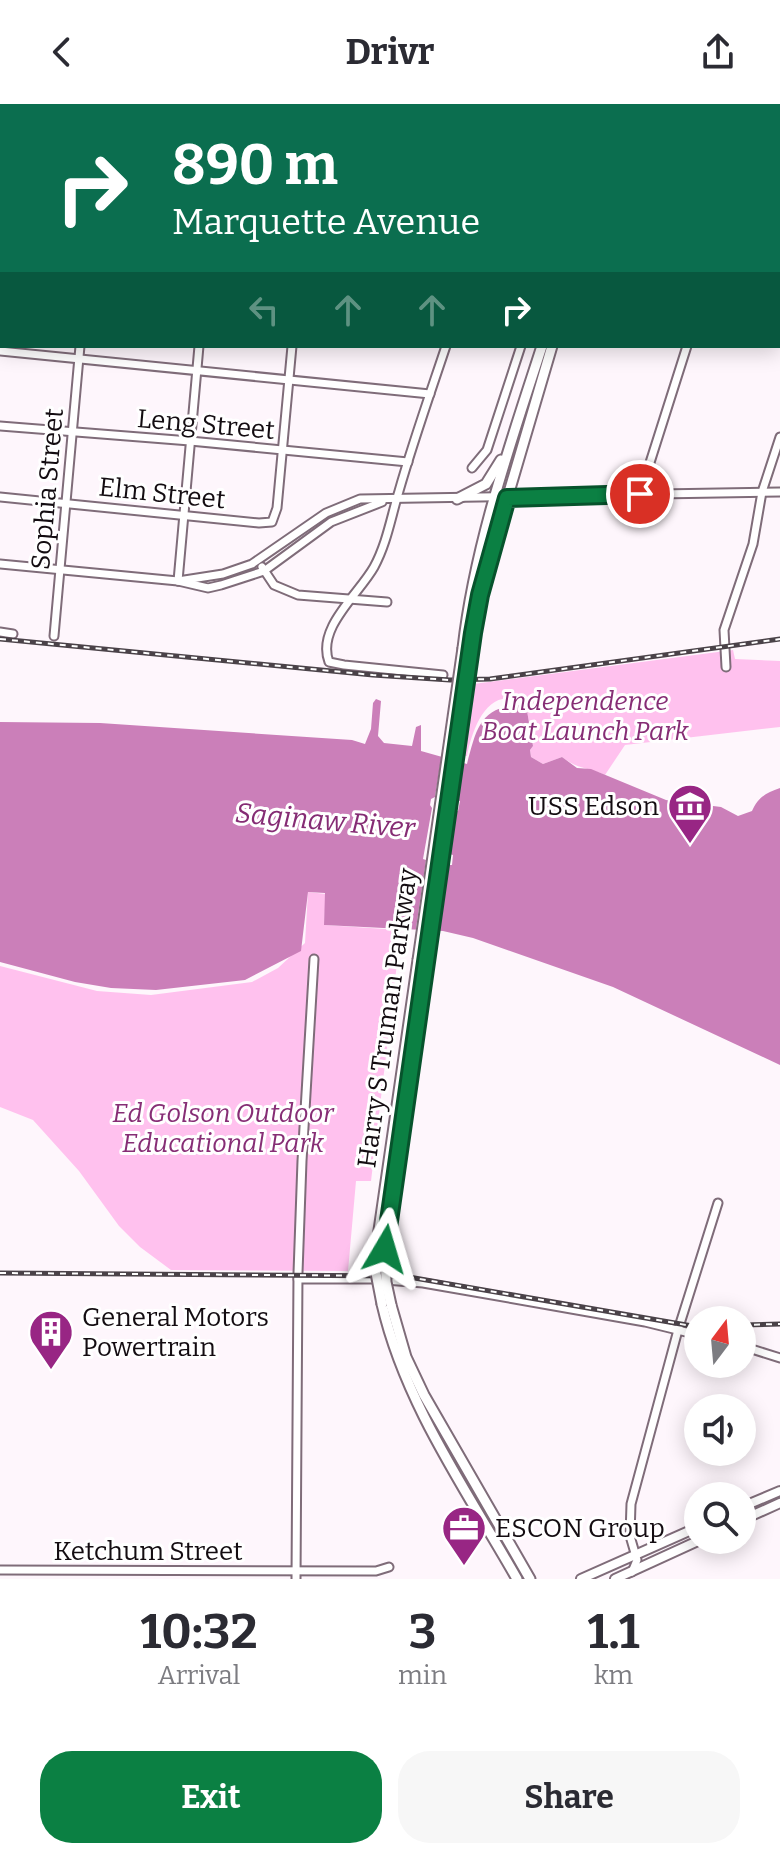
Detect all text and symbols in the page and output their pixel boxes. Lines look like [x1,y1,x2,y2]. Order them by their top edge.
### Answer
icon: back [40,30,84,74]
text: Drivr [345,30,435,74]
icon: share [696,30,740,74]
text: 890 m [172,132,338,199]
icon: right [40,136,144,240]
text: Marquette Avenue [172,200,480,244]
icon: left [242,288,286,332]
icon: ahead [326,288,370,332]
icon: ahead [410,288,454,332]
icon: right [494,288,538,332]
street label: Leng Street [136,403,277,446]
street label: Sophia Street [25,406,70,571]
pin [606,460,674,528]
street label: Elm Street [97,471,227,516]
icon: arrive [618,472,662,516]
park label: Independence Boat Launch Park [481,686,689,747]
museum icon: USS Edson [666,782,714,845]
place label: USS Edson [528,791,660,822]
water label: Saginaw River [234,796,418,845]
street label: Harry S Truman Parkway [351,866,424,1170]
park label: Ed Golson Outdoor Educational Park [112,1098,335,1159]
position arrow [343,1207,427,1291]
place label: General Motors Powertrain [82,1302,269,1363]
north arrow [684,1306,756,1378]
map controls [684,1306,756,1554]
building icon: General Motors Powertrain [27,1308,75,1371]
button: sound [684,1394,756,1466]
button: search [684,1482,756,1554]
office icon: ESCON Group [440,1504,488,1567]
place label: ESCON Group [495,1513,665,1544]
street label: Ketchum Street [53,1536,243,1567]
text: 10:32 [140,1603,258,1661]
text: 3 [409,1603,436,1661]
text: 1.1 [588,1603,640,1661]
text: Arrival [158,1660,240,1691]
text: min [398,1660,447,1691]
text: km [594,1660,633,1691]
button: Exit [40,1751,382,1843]
button: Share [398,1751,740,1843]

